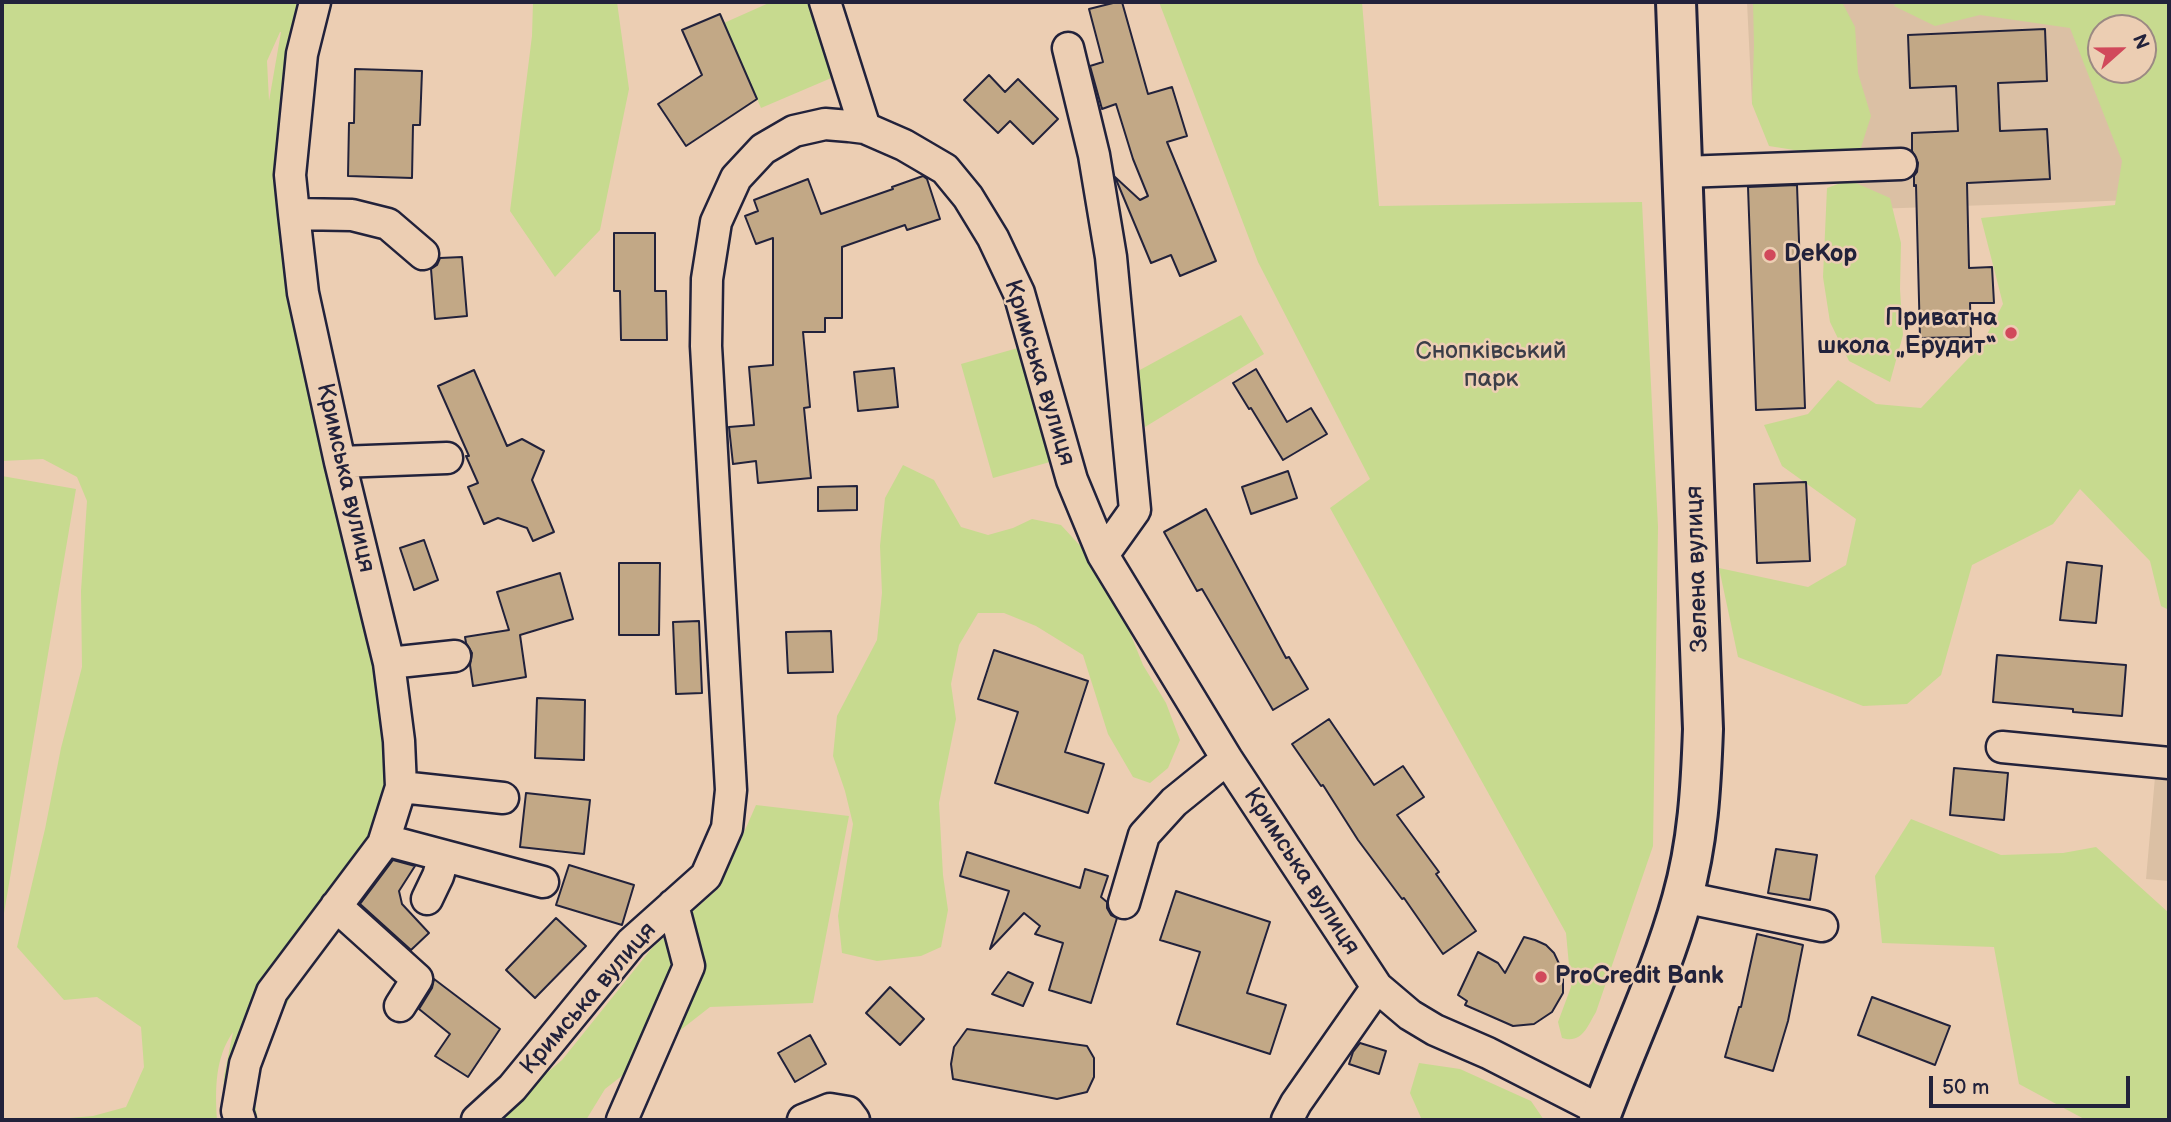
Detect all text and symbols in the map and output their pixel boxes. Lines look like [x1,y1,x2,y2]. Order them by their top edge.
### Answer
north arrow [2087,14,2157,84]
text: N [2127,31,2154,53]
place label: DeKop [1784,241,1857,269]
marker: DeKop [1762,247,1778,263]
street label: Кримська вулиця [997,277,1081,469]
place label: Приватна школа „Ерудит“ [1817,305,1997,361]
marker: Приватна школа „Ерудит“ [2003,325,2019,341]
park label: Снопківський парк [1415,338,1567,394]
street label: Кримська вулиця [309,381,381,575]
street label: Зелена вулиця [1681,485,1715,653]
street label: Кримська вулиця [1236,783,1366,961]
street label: Кримська вулиця [515,917,663,1081]
place label: ProCredit Bank [1555,963,1724,991]
marker: ProCredit Bank [1533,969,1549,985]
scale bar [1933,1062,2134,1106]
text: 50 m [1942,1075,1989,1100]

